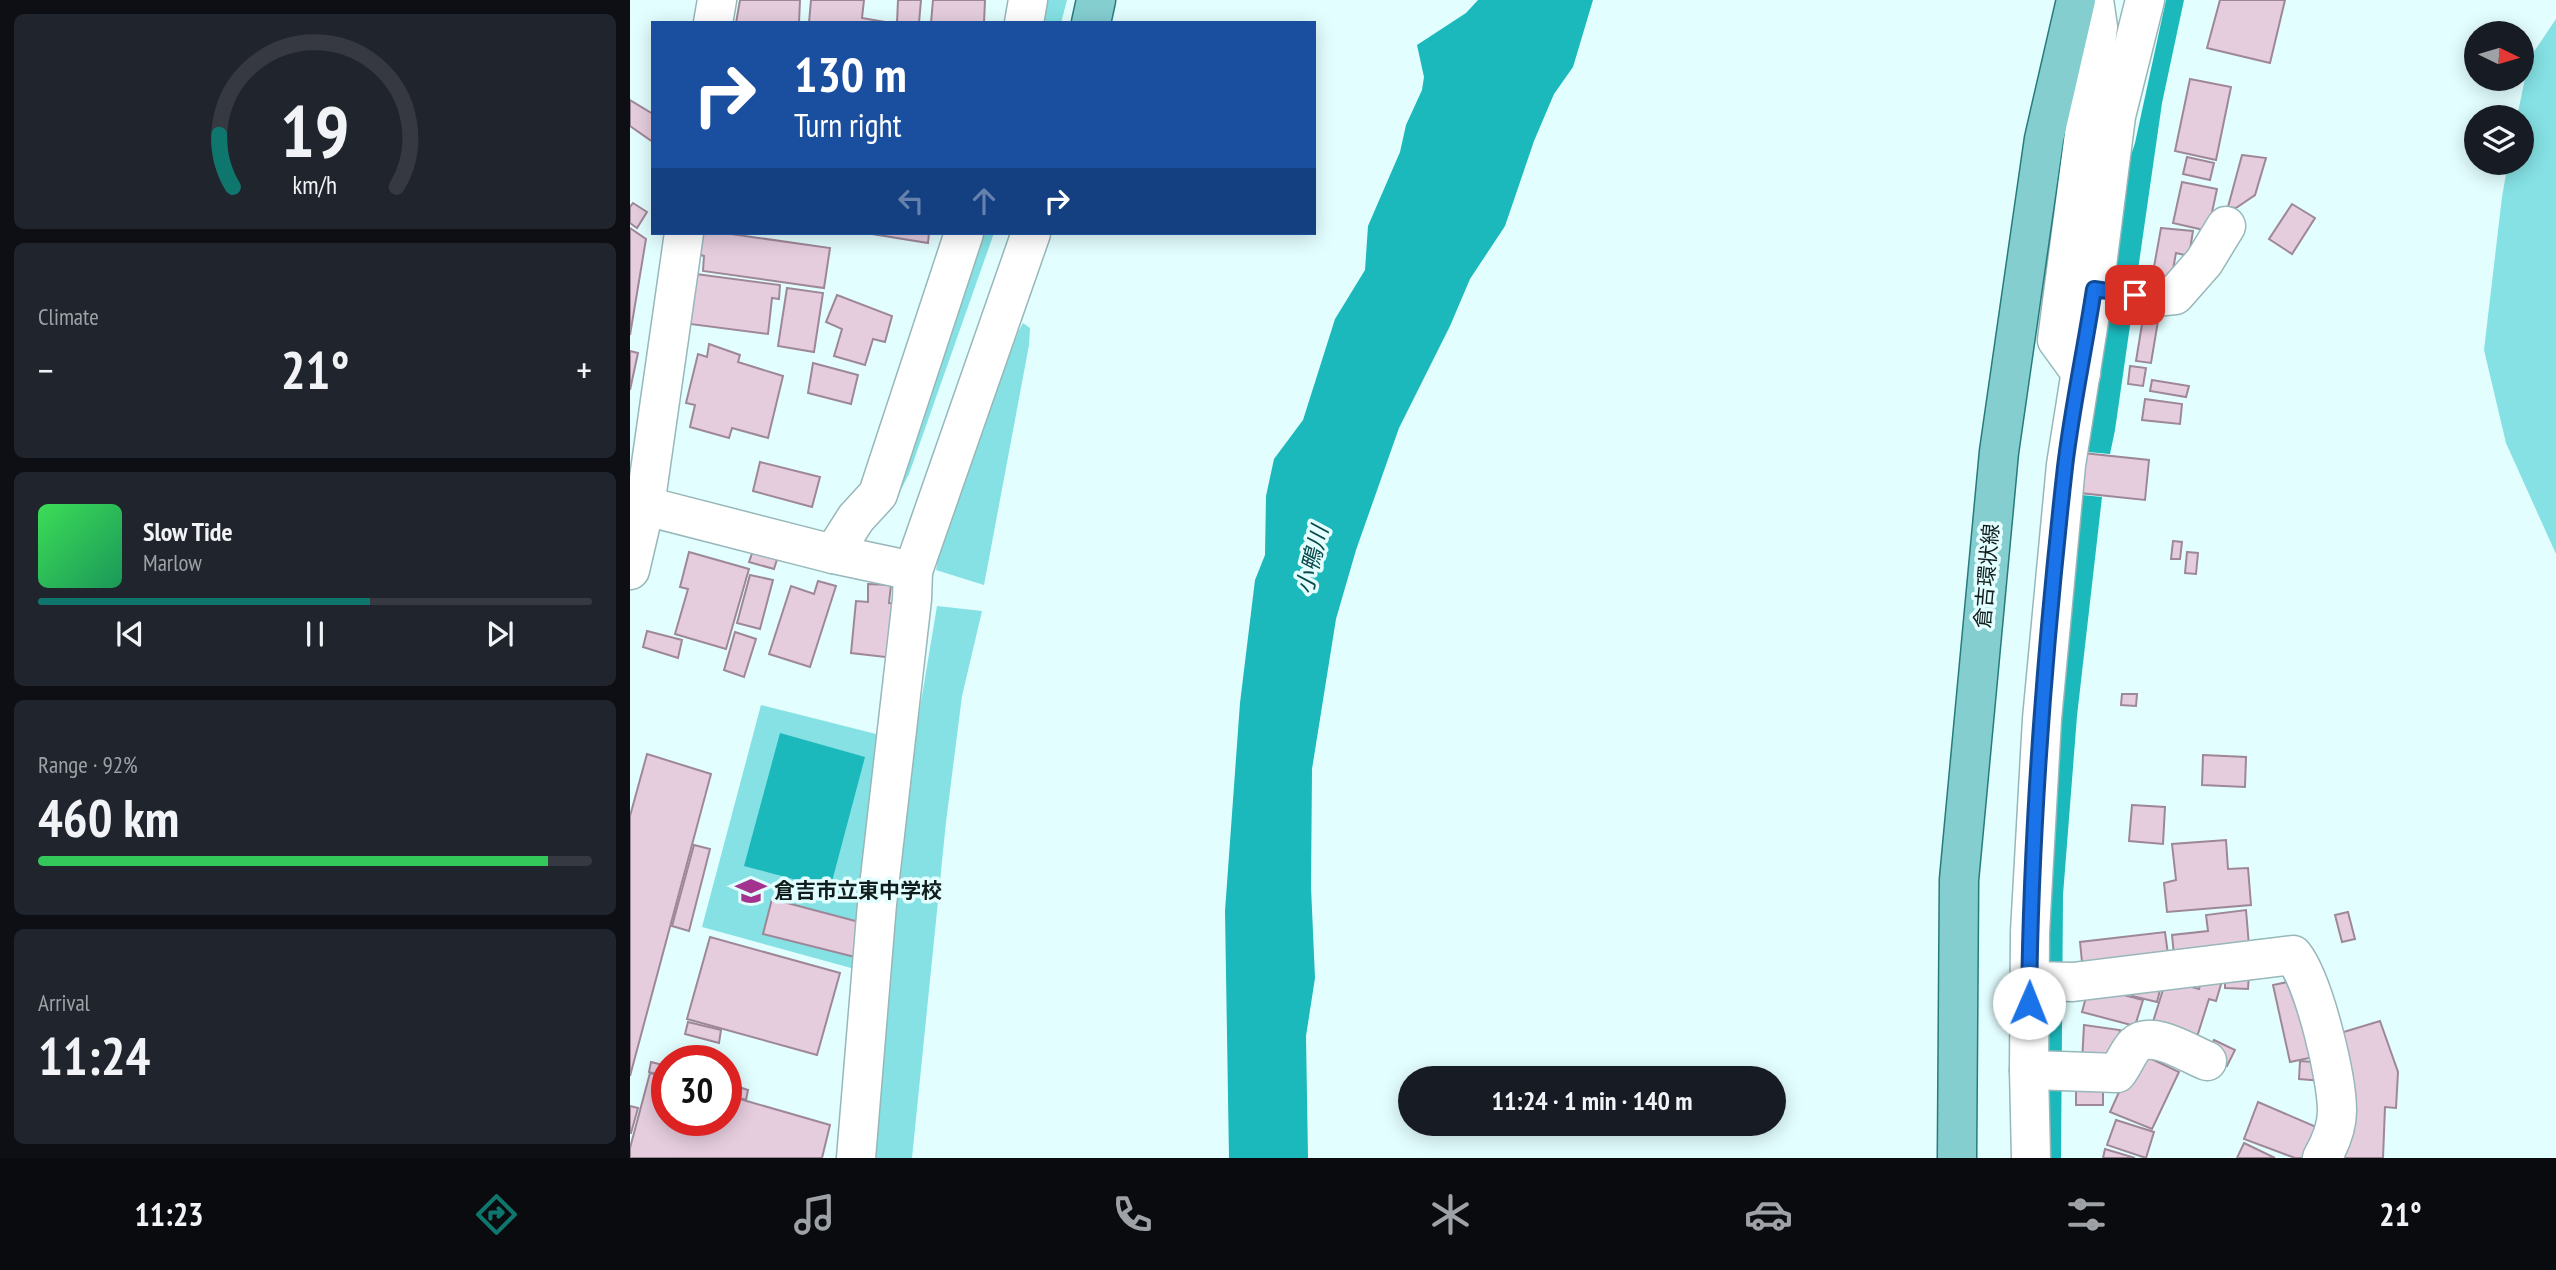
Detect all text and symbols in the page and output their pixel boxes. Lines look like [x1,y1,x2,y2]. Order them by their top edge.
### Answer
north arrow [2464,21,2534,91]
map controls [2464,21,2534,175]
text: 130 m [794,42,907,106]
icon: right [679,49,770,140]
text: 19 [280,84,350,178]
text: Turn right [794,104,902,146]
button: layers [2464,105,2534,175]
text: km/h [293,169,337,201]
icon: left [892,182,930,220]
icon: ahead [965,182,1003,220]
icon: right [1038,182,1076,220]
pin [2105,265,2165,325]
icon: arrive [2116,276,2154,314]
text: Climate [38,302,99,331]
text: 21° [281,336,349,403]
text: − [38,345,54,394]
text: + [576,345,592,394]
text: Slow Tide [143,515,233,548]
water label: 小鴨川 [1289,520,1335,597]
street label: 倉吉環状線 [1968,522,2005,629]
text: Marlow [143,548,202,577]
icon: previous [111,615,149,653]
icon: pause [296,615,334,653]
icon: next [481,615,519,653]
text: Range · 92% [38,750,138,779]
text: 460 km [38,784,179,851]
school or university icon: 倉吉市立東中学校 [734,874,768,908]
place label: 倉吉市立東中学校 [774,877,942,904]
position arrow [1992,966,2066,1040]
text: Arrival [38,988,90,1017]
text: 11:24 [38,1022,150,1089]
speed limit sign: 30 [651,1045,742,1136]
text: 11:24 · 1 min · 140 m [1492,1084,1692,1117]
icon: directions [472,1190,521,1239]
icon: music [790,1190,839,1239]
icon: phone [1108,1190,1157,1239]
icon: climate [1426,1190,1475,1239]
icon: car [1744,1190,1793,1239]
icon: filters [2062,1190,2111,1239]
text: 11:23 [134,1193,204,1235]
text: 21° [2379,1193,2422,1235]

